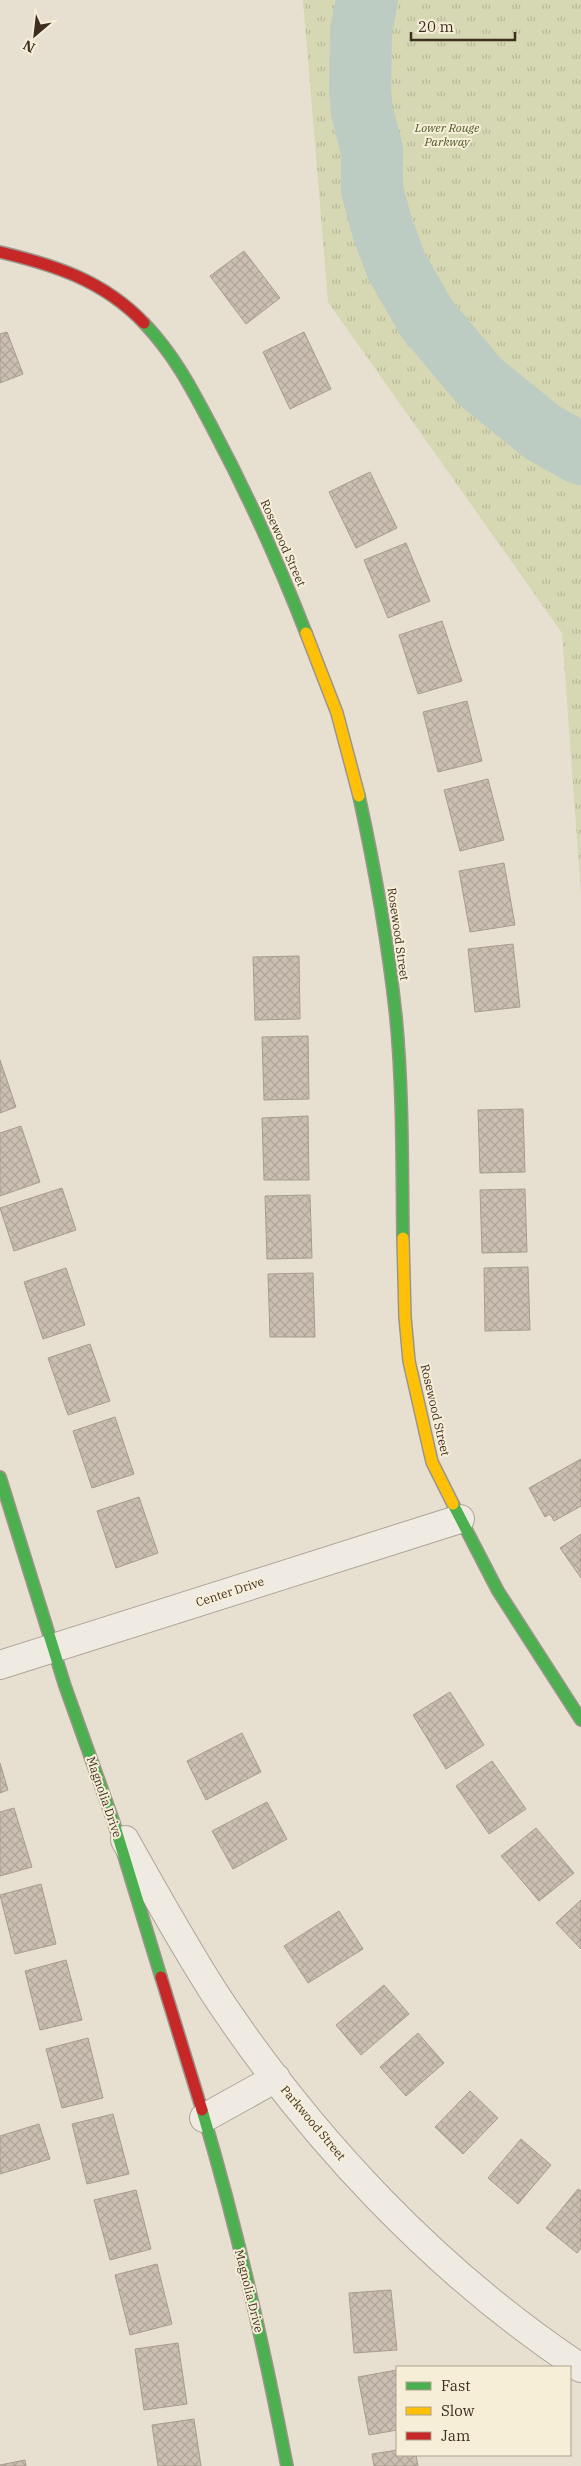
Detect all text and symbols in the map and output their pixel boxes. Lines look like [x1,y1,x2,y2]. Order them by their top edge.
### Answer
north arrow [10,10,60,60]
scale bar [411,10,515,42]
text: 20 m [418,17,454,36]
text: N [20,36,38,57]
park label: Lower Rouge Parkway [414,120,480,149]
street label: Rosewood Street [258,497,309,589]
street label: Rosewood Street [385,886,412,981]
street label: Rosewood Street [418,1363,453,1457]
street label: Center Drive [194,1573,266,1610]
street label: Magnolia Drive [84,1754,125,1839]
street label: Parkwood Street [278,2082,349,2163]
street label: Magnolia Drive [232,2248,267,2334]
legend [396,2366,571,2456]
text: Fast [441,2376,471,2395]
text: Slow [441,2401,475,2420]
text: Jam [441,2426,470,2445]

